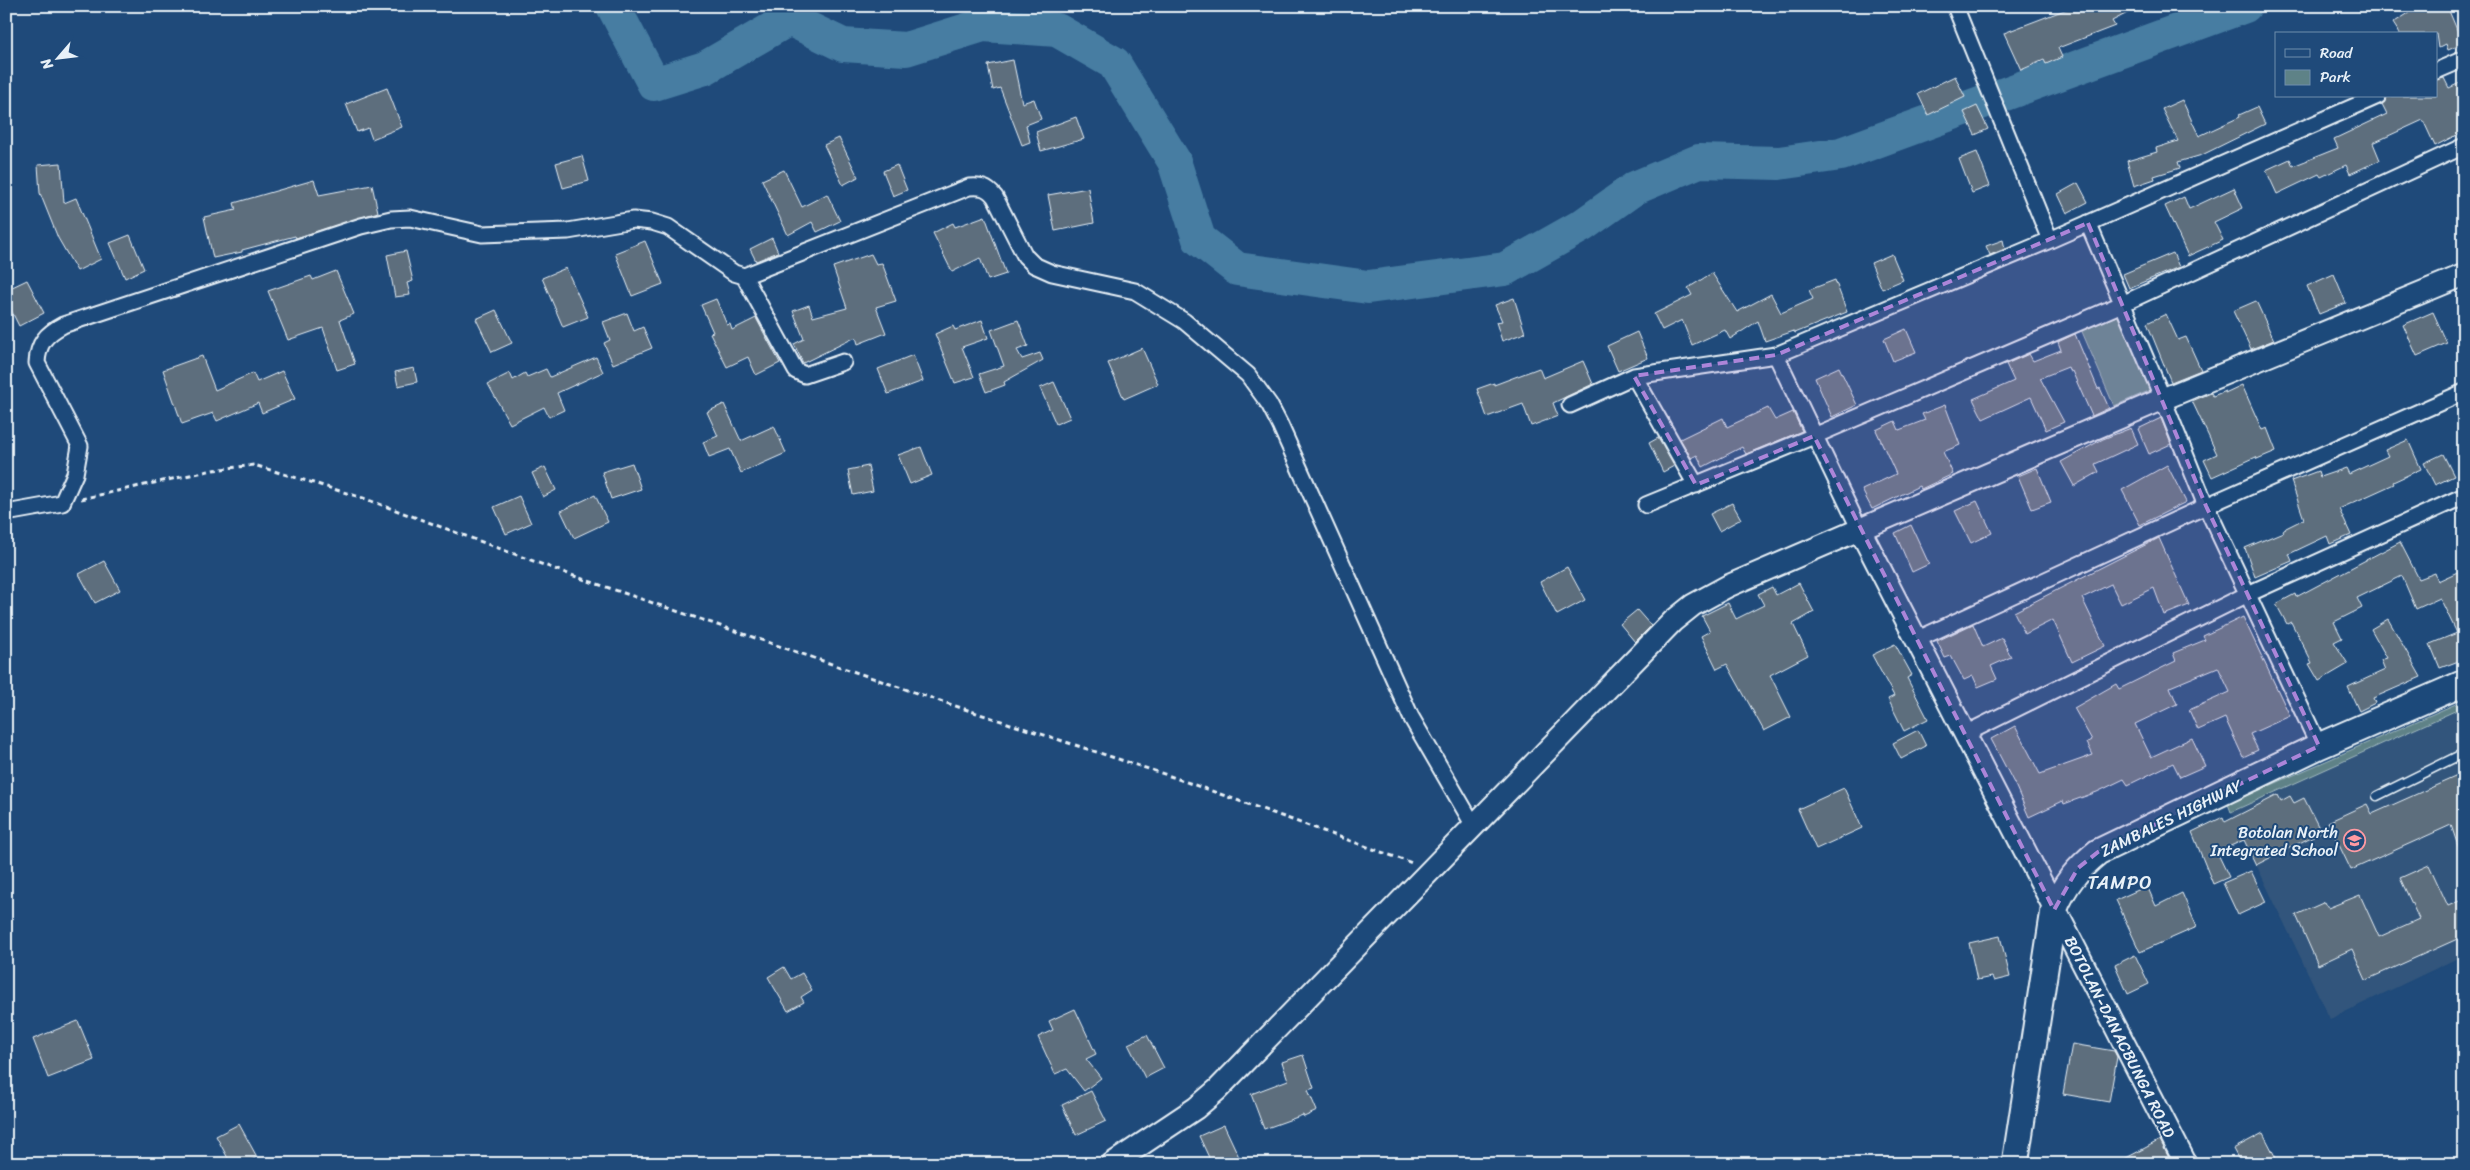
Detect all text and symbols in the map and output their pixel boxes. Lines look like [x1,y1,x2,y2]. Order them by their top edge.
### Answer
north arrow [32,32,82,82]
legend [2275,32,2438,98]
text: Road [2320,40,2353,66]
text: N [34,53,61,75]
text: Park [2320,64,2351,90]
street label: ZAMBALES HIGHWAY [2095,771,2248,865]
place label: Botolan North Integrated School [2210,818,2338,865]
school or university icon: Botolan North Integrated School [2342,829,2366,853]
district label: TAMPO [2087,866,2153,899]
street label: BOTOLAN-DANACBUNGA ROAD [2056,931,2184,1144]

